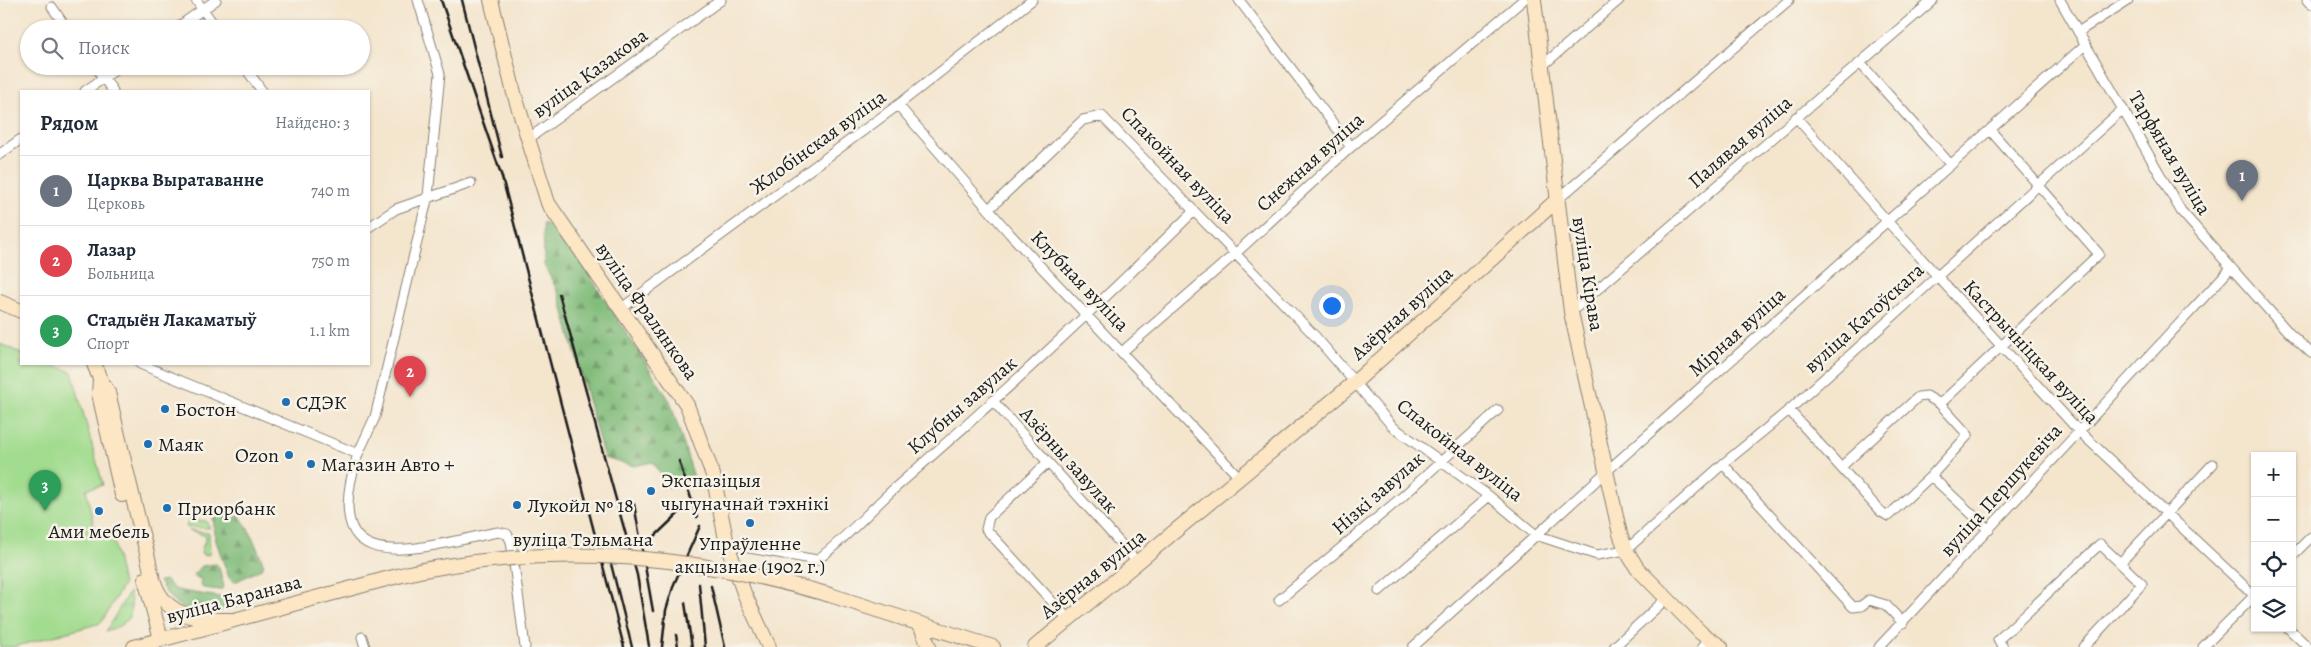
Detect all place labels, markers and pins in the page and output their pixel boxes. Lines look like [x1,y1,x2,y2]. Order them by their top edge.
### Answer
pin: 1 [2226,160,2258,201]
pin: 2 [394,356,426,397]
place label: СДЭК [296,389,347,416]
place label: Бостон [175,396,236,423]
marker: СДЭК [280,396,292,408]
marker: Бостон [159,403,171,415]
place label: Маяк [158,431,204,458]
marker: Маяк [142,438,154,450]
place label: Ozon [235,442,279,469]
marker: Ozon [283,449,295,461]
place label: Магазин Авто + [321,451,454,478]
marker: Магазин Авто + [305,458,317,470]
place label: Экспазіцыя чыгуначнай тэхнікі [661,467,829,517]
pin: 3 [29,470,61,511]
marker: Экспазіцыя чыгуначнай тэхнікі [645,485,657,497]
place label: Лукойл № 18 [527,492,634,519]
place label: Приорбанк [177,495,276,522]
marker: Лукойл № 18 [511,499,523,511]
marker: Приорбанк [161,502,173,514]
marker: Ами мебель [93,505,105,517]
marker: Упраўленне акцызнае (1902 г.) [744,517,756,529]
place label: Ами мебель [47,518,150,545]
place label: Упраўленне акцызнае (1902 г.) [675,530,825,580]

